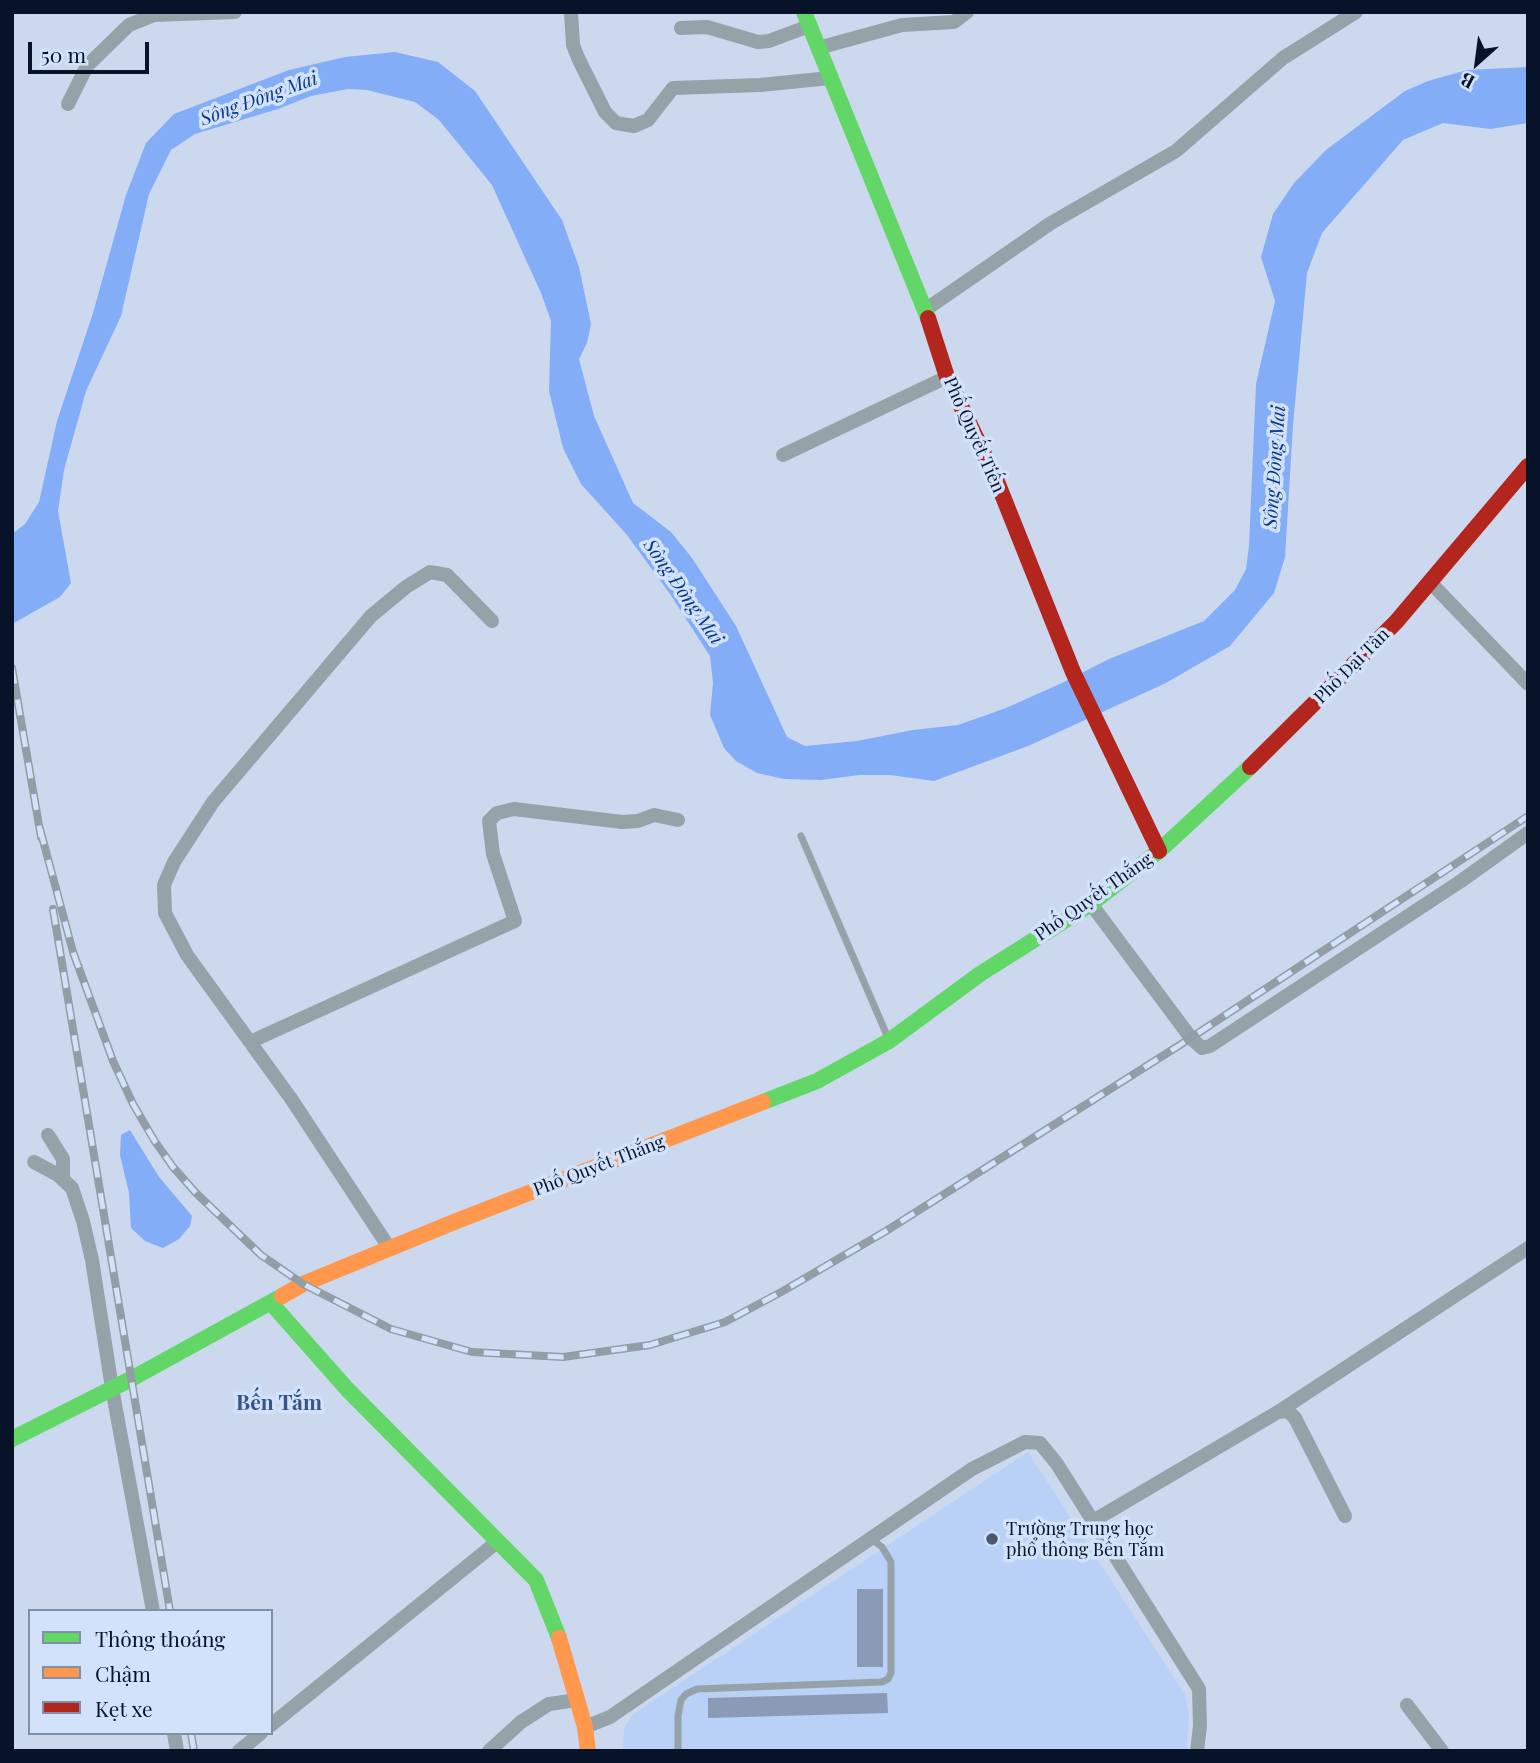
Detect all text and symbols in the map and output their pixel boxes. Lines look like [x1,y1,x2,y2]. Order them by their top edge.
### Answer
scale bar [32,28,152,72]
north arrow [1442,28,1512,98]
text: 50 m [41,40,86,68]
water label: Sông Đông Mai [197,67,321,131]
text: B [1455,67,1479,96]
street label: Phố Quyết Tiến [939,374,1009,496]
water label: Sông Đông Mai [1259,405,1291,529]
water label: Sông Đông Mai [638,535,728,649]
street label: Phố Đại Tân [1310,624,1394,708]
street label: Phố Quyết Thắng [1031,848,1157,946]
street label: Phố Quyết Thắng [530,1131,668,1201]
district label: Bến Tắm [236,1390,322,1416]
place label: Trường Trung học phổ thông Bến Tắm [1006,1518,1164,1560]
marker: Trường Trung học phổ thông Bến Tắm [984,1531,1000,1547]
legend [28,1609,273,1735]
text: Thông thoáng [95,1624,225,1652]
text: Chậm [95,1659,151,1687]
text: Kẹt xe [95,1694,153,1722]

